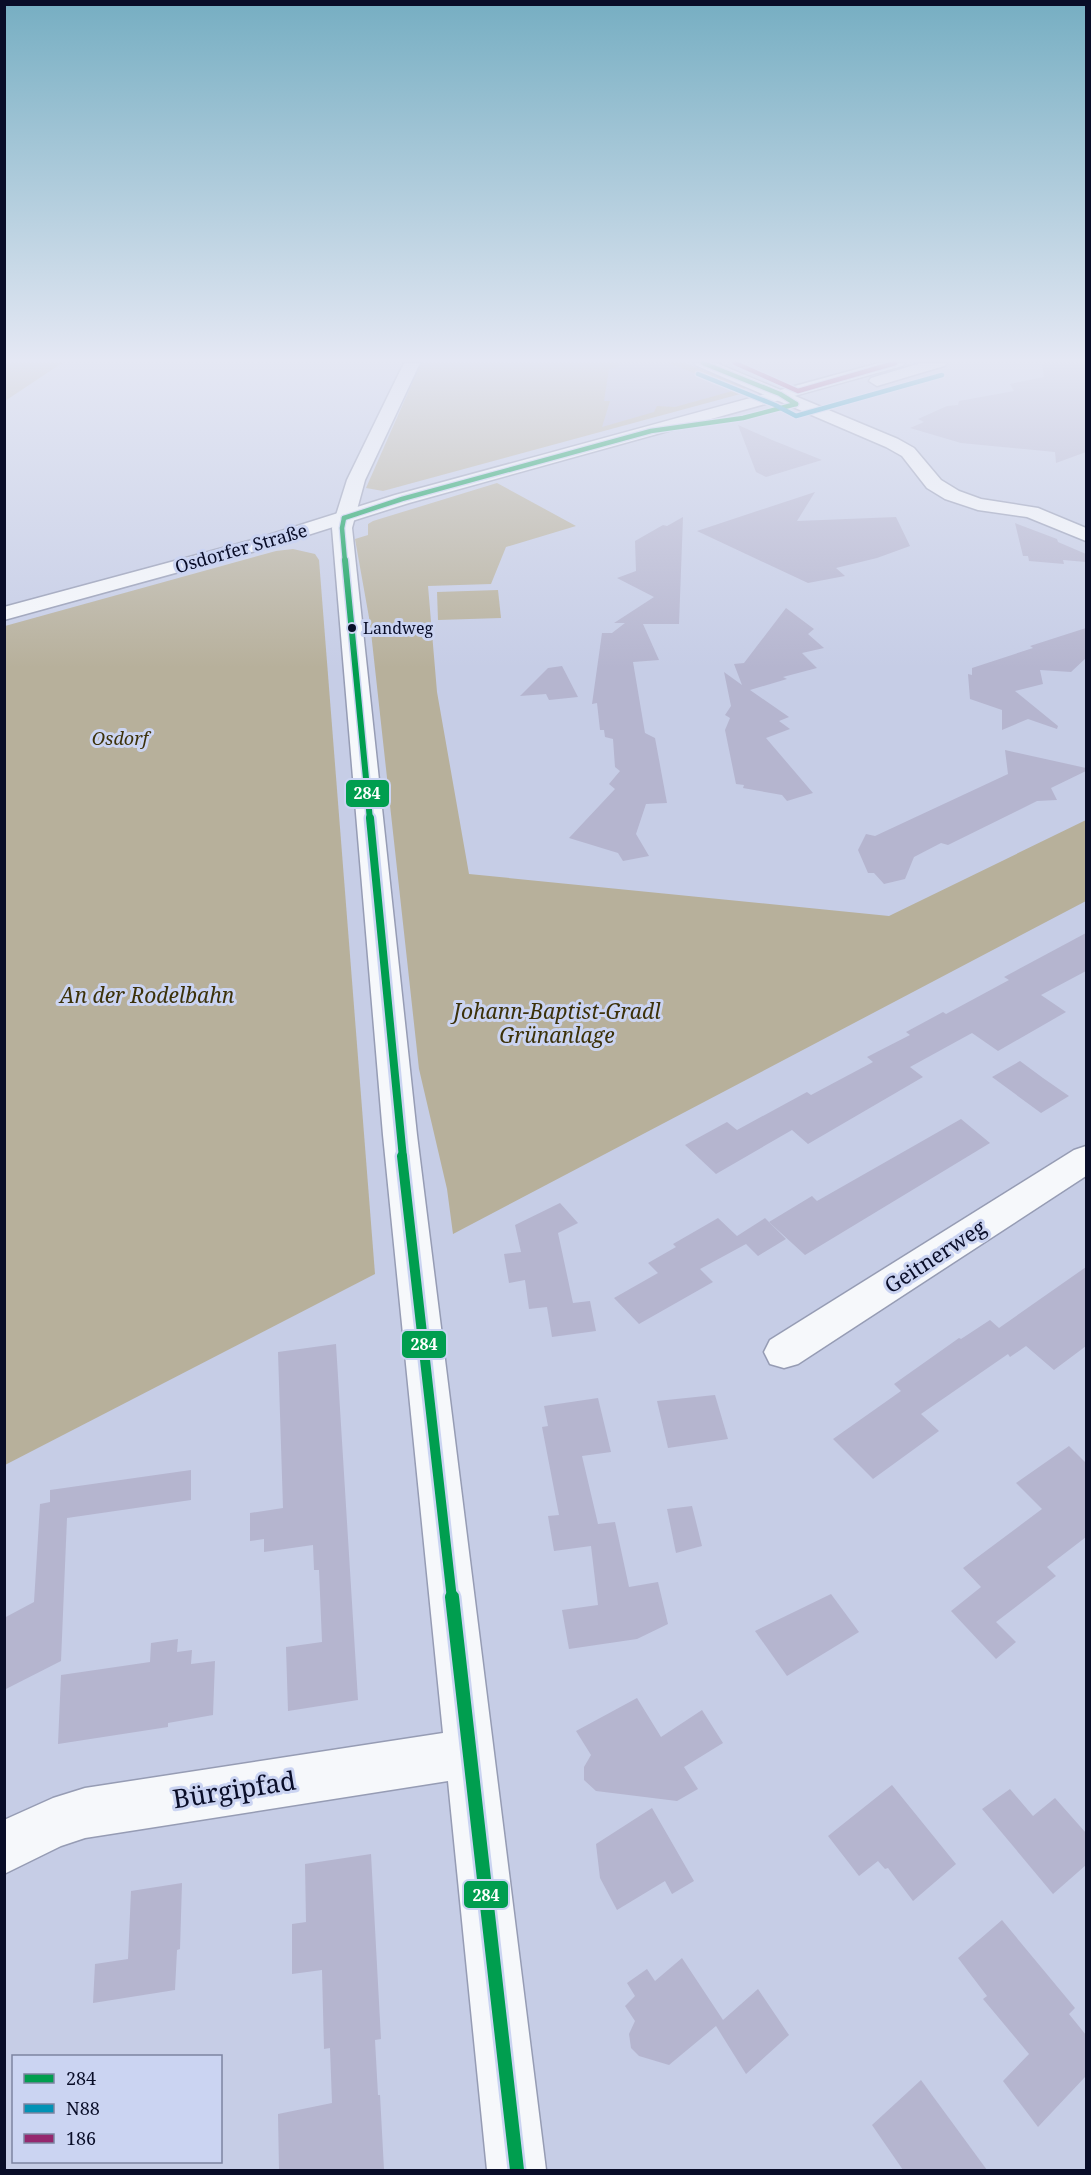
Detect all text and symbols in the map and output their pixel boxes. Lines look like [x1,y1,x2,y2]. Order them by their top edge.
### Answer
street label: Osdorfer Straße [172,518,310,578]
place label: Landweg [363,617,433,639]
marker: Landweg [346,622,358,634]
park label: Osdorf [92,726,152,750]
line badge: 284 [345,779,390,808]
text: 284 [353,782,381,804]
park label: An der Rodelbahn [58,981,235,1009]
park label: Johann-Baptist-Gradl Grünanlage [449,997,661,1049]
street label: Geitnerweg [879,1212,992,1299]
line badge: 284 [401,1330,447,1359]
text: 284 [410,1333,438,1355]
street label: Bürgipfad [170,1761,298,1816]
line badge: 284 [463,1880,509,1909]
text: 284 [472,1884,500,1906]
legend [12,2055,222,2163]
text: 284 [66,2066,96,2090]
text: N88 [66,2096,100,2120]
text: 186 [66,2126,96,2150]

